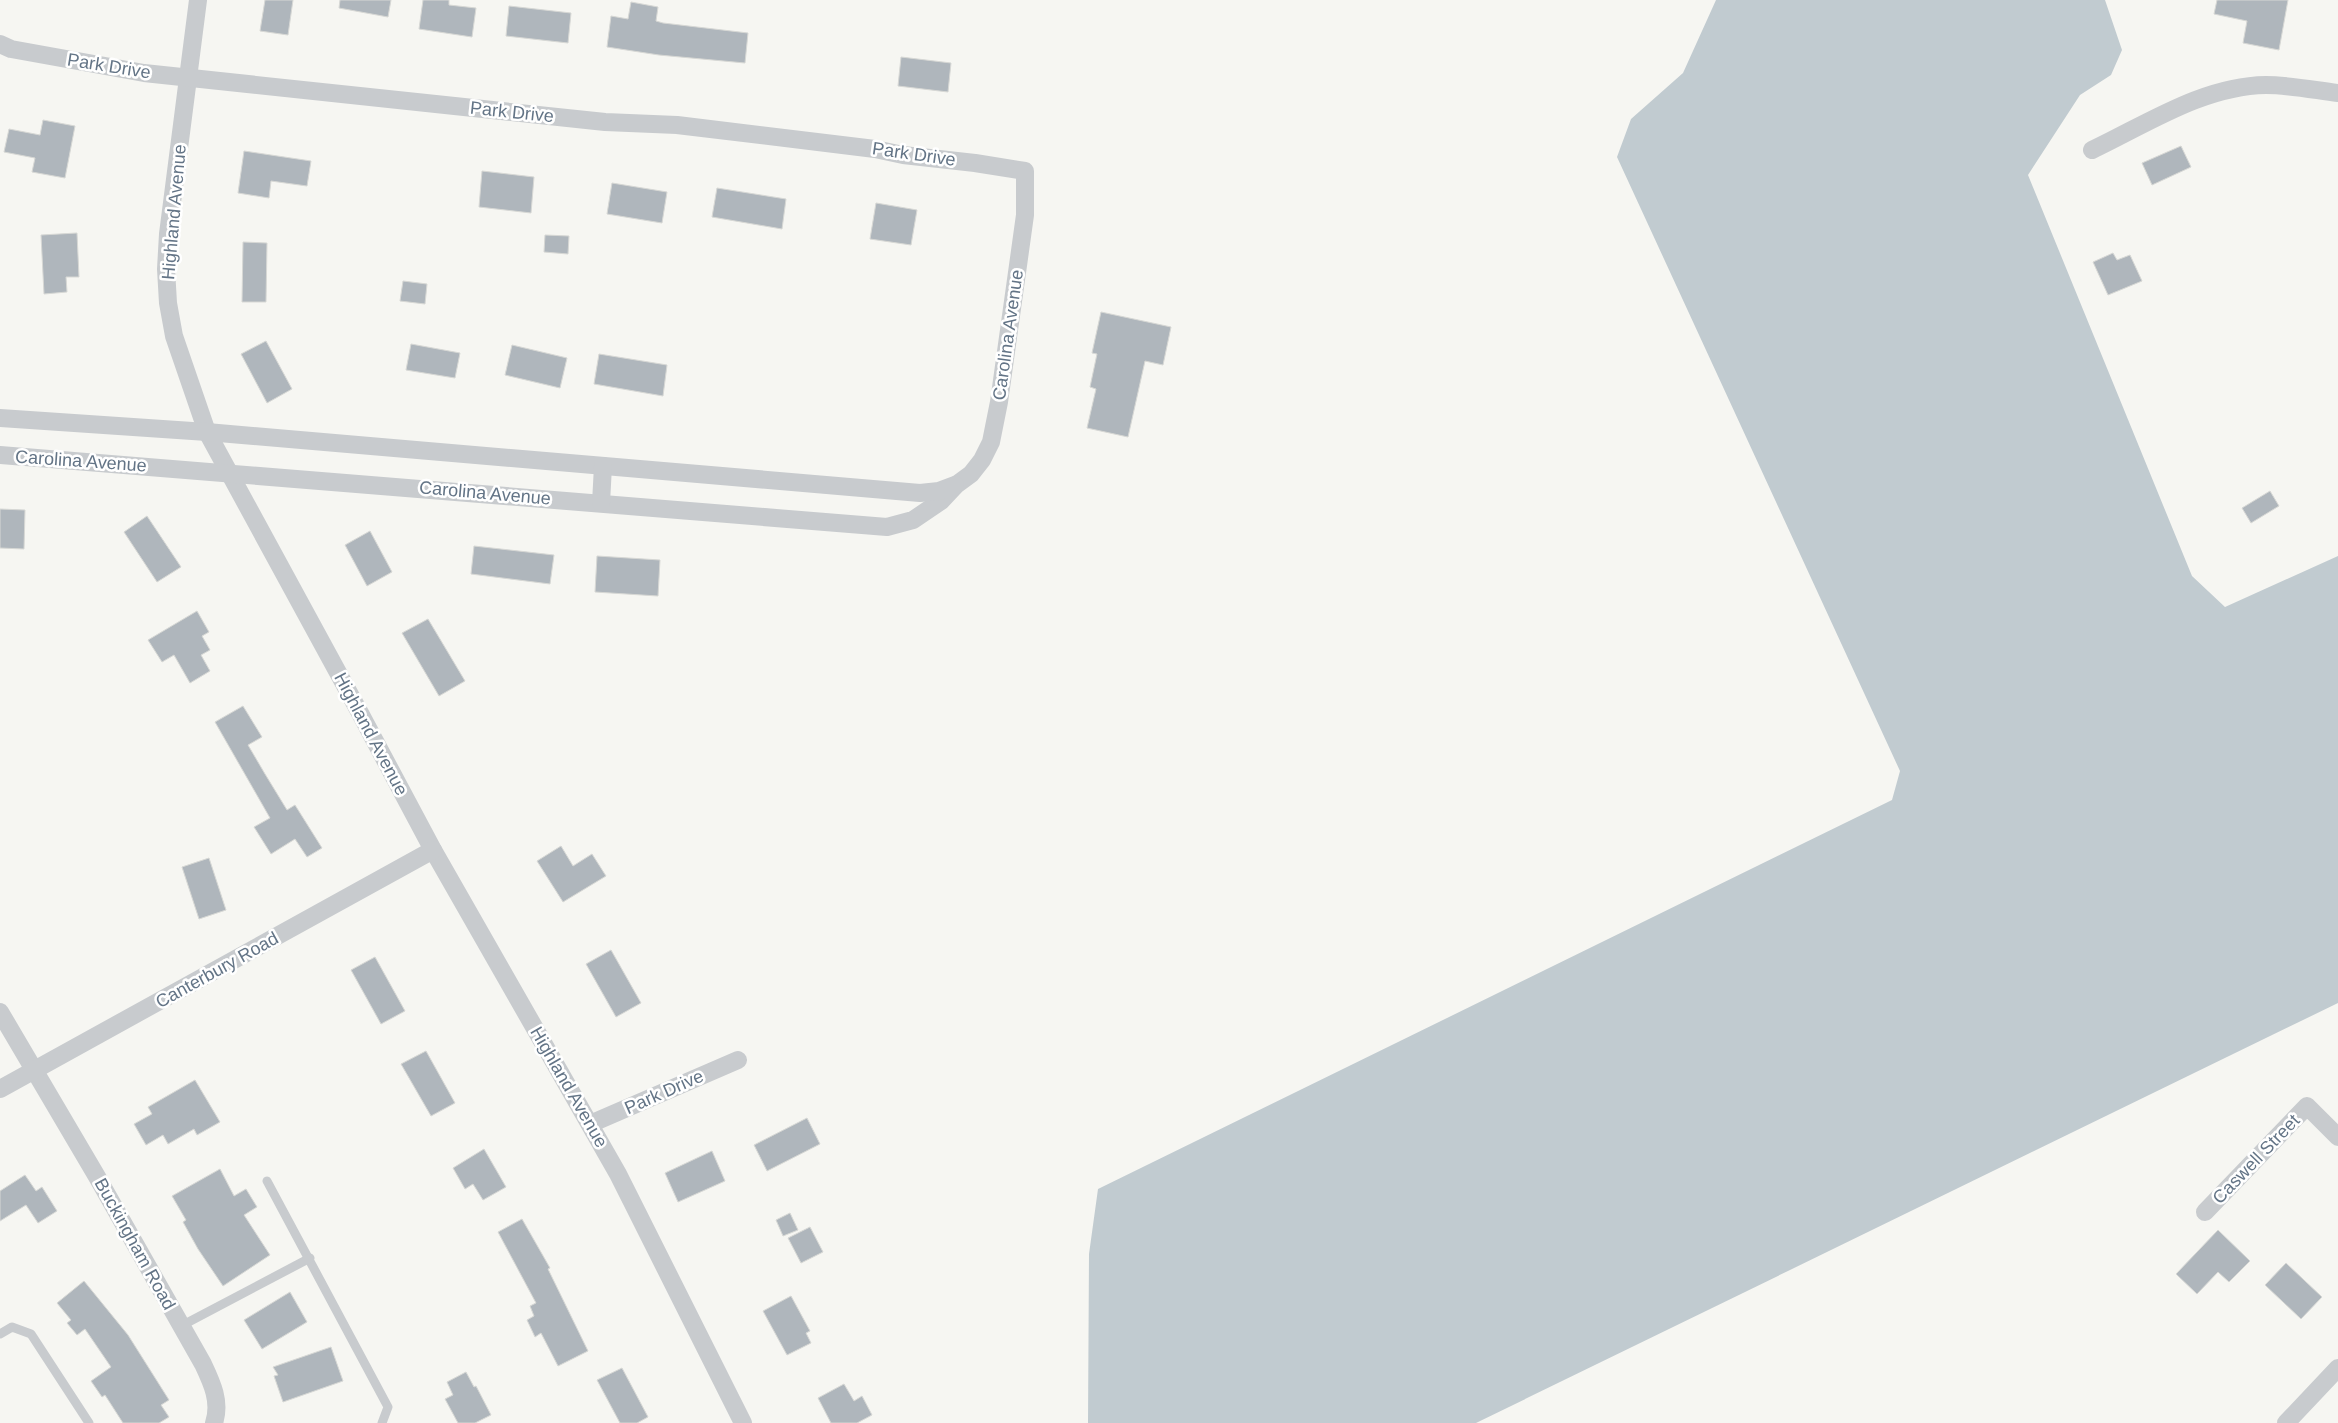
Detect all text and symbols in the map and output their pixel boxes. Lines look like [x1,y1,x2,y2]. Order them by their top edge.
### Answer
street label: Park Drive [66,50,152,82]
street label: Park Drive [469,98,555,126]
street label: Park Drive [871,138,957,170]
street label: Highland Avenue [158,143,190,281]
street label: Carolina Avenue [989,268,1027,402]
street label: Carolina Avenue [15,446,147,476]
street label: Carolina Avenue [418,477,552,509]
street label: Highland Avenue [330,669,412,799]
street label: Canterbury Road [152,928,282,1012]
street label: Highland Avenue [526,1023,612,1151]
street label: Park Drive [622,1066,706,1118]
street label: Caswell Street [2209,1110,2303,1208]
street label: Buckingham Road [91,1175,179,1313]

